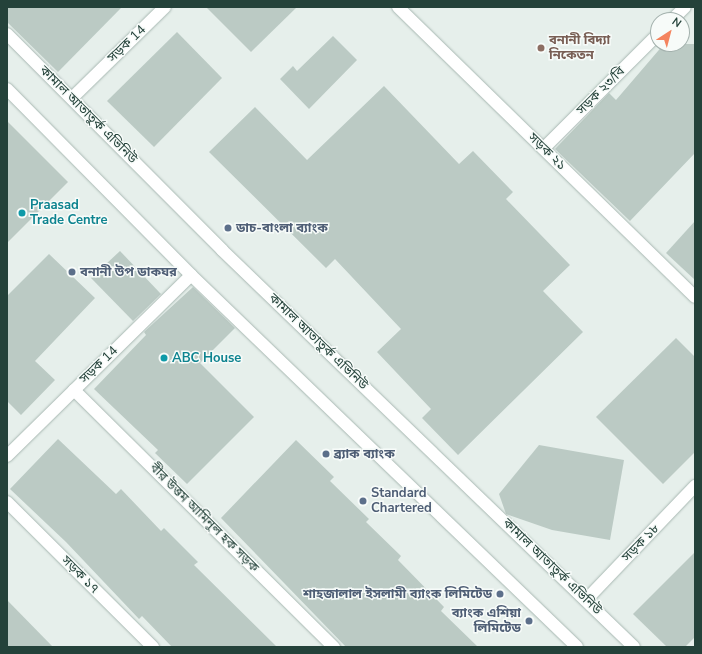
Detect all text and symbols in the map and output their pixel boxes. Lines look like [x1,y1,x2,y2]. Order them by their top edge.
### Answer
north arrow [650,12,690,52]
text: N [669,14,684,31]
street label: সড়ক 14 [105,22,149,66]
place label: বনানী বিদ্যা নিকেতন [549,33,610,64]
marker: বনানী বিদ্যা নিকেতন [536,43,546,53]
street label: কামাল আতাতুর্ক এভিনিউ [36,63,140,167]
street label: সড়ক ২৩/বি [574,64,628,118]
street label: সড়ক ২১ [525,130,569,174]
place label: Praasad Trade Centre [30,198,108,229]
marker: Praasad Trade Centre [17,208,27,218]
place label: ডাচ-বাংলা ব্যাংক [236,220,328,236]
marker: ডাচ-বাংলা ব্যাংক [223,223,233,233]
place label: বনানী উপ ডাকঘর [80,264,177,280]
marker: বনানী উপ ডাকঘর [67,267,77,277]
street label: কামাল আতাতুর্ক এভিনিউ [265,291,371,393]
street label: সড়ক 14 [77,343,121,387]
place label: ABC House [172,350,241,366]
marker: ABC House [159,353,169,363]
place label: ব্র্যাক ব্যাংক [334,446,395,462]
marker: ব্র্যাক ব্যাংক [321,449,331,459]
street label: বীর উত্তম আমিনুল হক সড়ক [146,460,262,576]
place label: Standard Chartered [371,486,432,517]
marker: Standard Chartered [358,496,368,506]
street label: কামাল আতাতুর্ক এভিনিউ [499,516,605,618]
street label: সড়ক ১৮ [619,521,663,565]
street label: সড়ক ১৭ [58,553,102,597]
place label: শাহজালাল ইসলামী ব্যাংক লিমিটেড [303,586,492,602]
marker: শাহজালাল ইসলামী ব্যাংক লিমিটেড [495,589,505,599]
place label: ব্যাংক এশিয়া লিমিটেড [452,606,521,637]
marker: ব্যাংক এশিয়া লিমিটেড [524,616,534,626]

